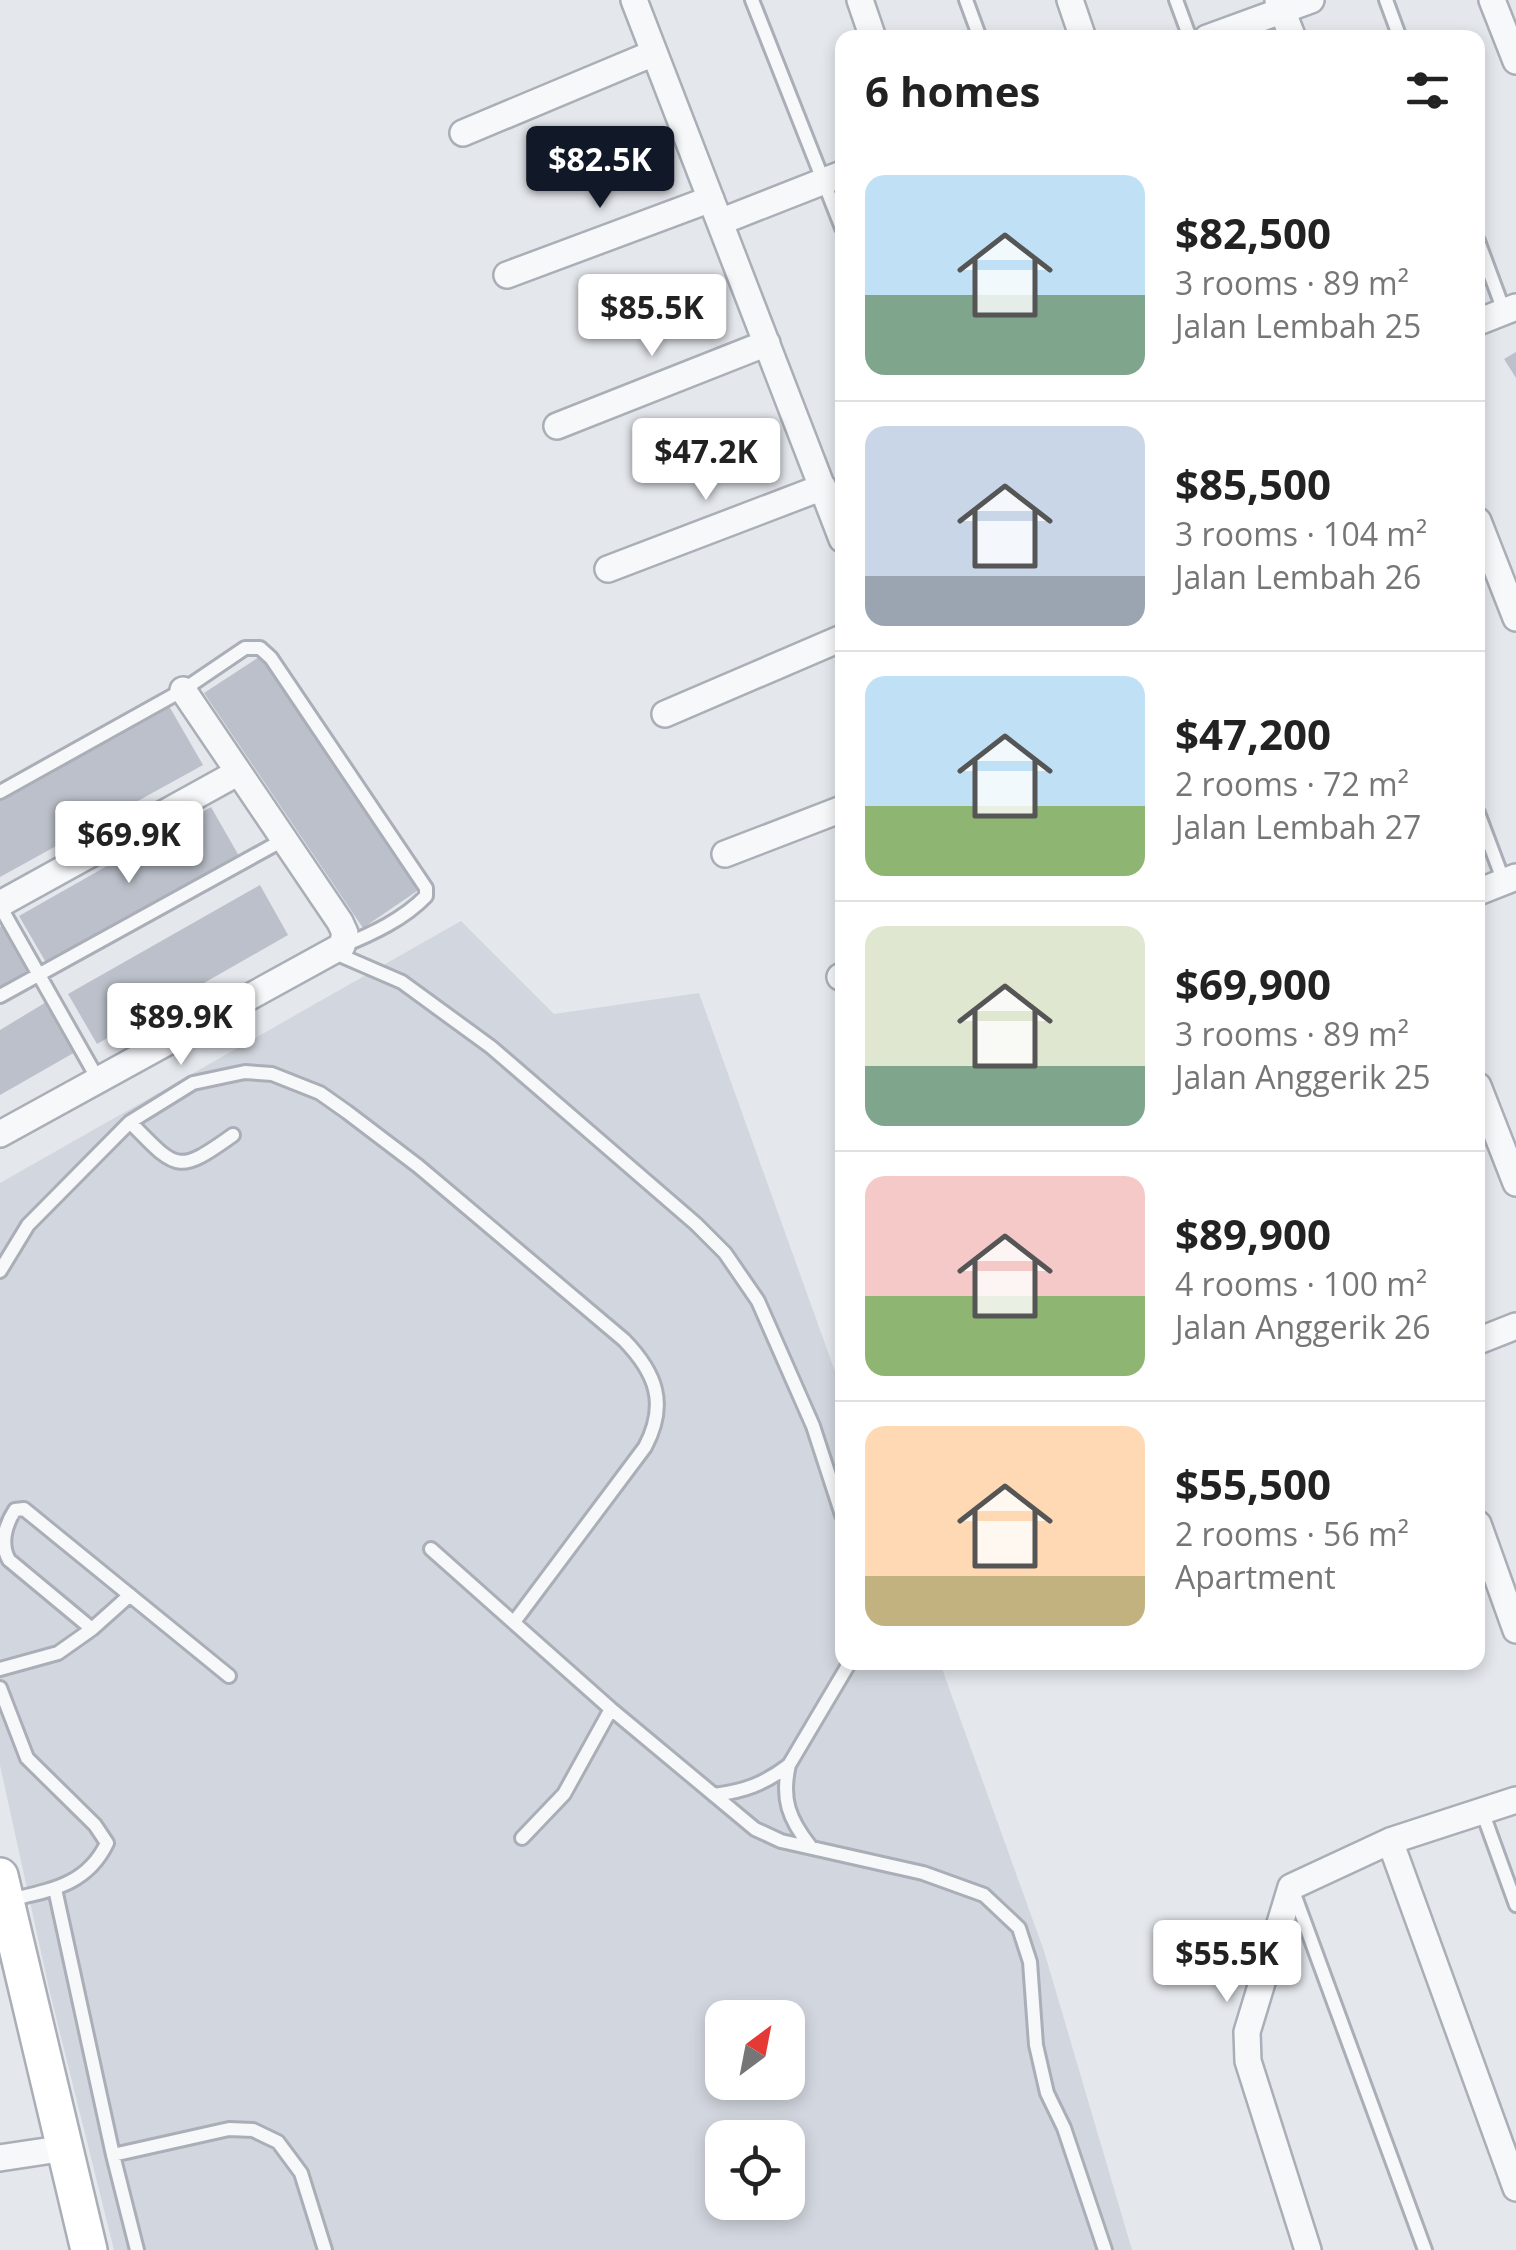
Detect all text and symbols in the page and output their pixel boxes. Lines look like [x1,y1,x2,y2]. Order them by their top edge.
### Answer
text: 6 homes [865,62,1040,119]
icon: filters [1400,63,1455,118]
pin: $82.5K [519,126,681,211]
text: $82.5K [548,137,652,180]
text: $82,500 [1175,204,1331,261]
icon: home [945,215,1065,335]
text: 3 rooms · 89 m² [1175,261,1409,304]
pin: $85.5K [571,274,733,359]
text: $85.5K [600,285,704,328]
text: Jalan Lembah 25 [1175,304,1421,347]
pin: $47.2K [625,418,787,503]
text: $47.2K [654,429,758,472]
text: $85,500 [1175,455,1331,512]
icon: home [945,466,1065,586]
text: 3 rooms · 104 m² [1175,512,1427,555]
text: Jalan Lembah 26 [1175,555,1421,598]
text: $47,200 [1175,705,1331,762]
icon: home [945,716,1065,836]
text: 2 rooms · 72 m² [1175,762,1409,805]
pin: $69.9K [48,801,210,886]
text: Jalan Lembah 27 [1175,805,1421,848]
text: $69.9K [77,812,181,855]
text: $69,900 [1175,955,1331,1012]
icon: home [945,966,1065,1086]
pin: $89.9K [100,983,262,1068]
text: $89.9K [129,994,233,1037]
text: 3 rooms · 89 m² [1175,1012,1409,1055]
text: Jalan Anggerik 25 [1175,1055,1431,1098]
text: $89,900 [1175,1205,1331,1262]
icon: home [945,1216,1065,1336]
text: 4 rooms · 100 m² [1175,1262,1427,1305]
text: Jalan Anggerik 26 [1175,1305,1431,1348]
text: $55,500 [1175,1455,1331,1512]
icon: home [945,1466,1065,1586]
text: 2 rooms · 56 m² [1175,1512,1409,1555]
text: Apartment [1175,1555,1336,1598]
pin: $55.5K [1146,1920,1308,2005]
text: $55.5K [1175,1931,1279,1974]
north arrow [705,2000,805,2100]
map controls [705,2000,805,2220]
button: locate [705,2120,805,2220]

